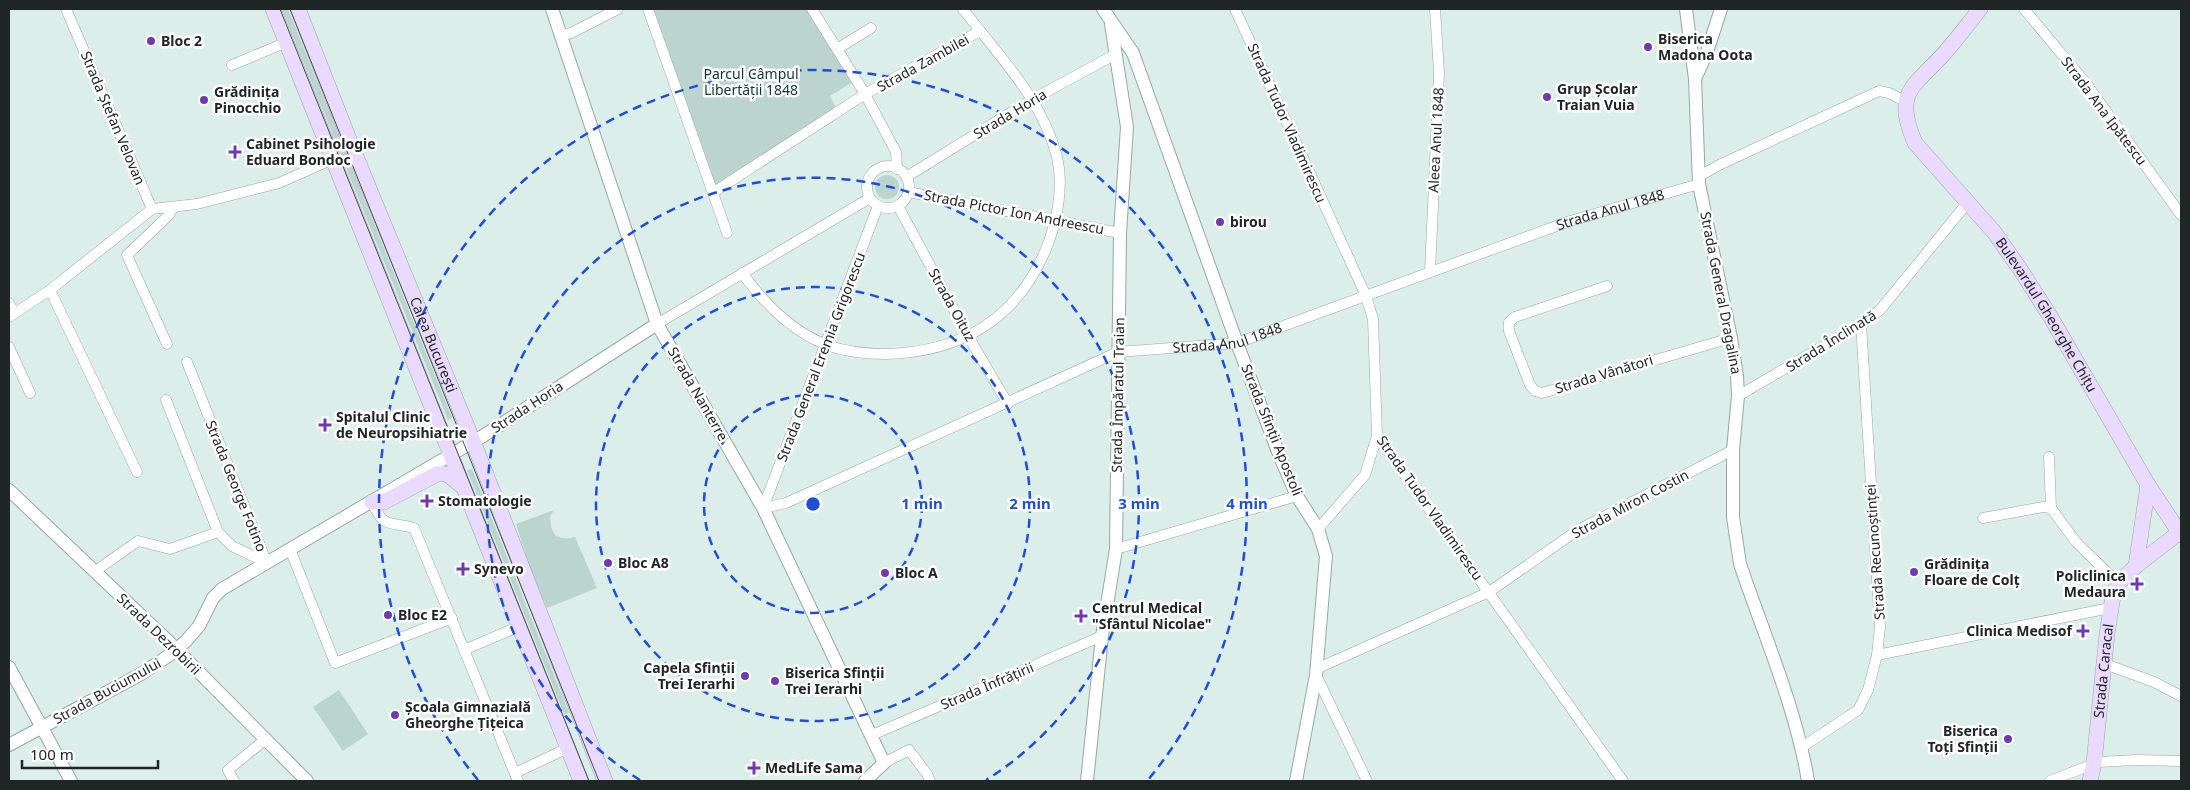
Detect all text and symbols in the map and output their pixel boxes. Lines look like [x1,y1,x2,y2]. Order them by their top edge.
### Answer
street label: Strada Zambilei [873,29,972,96]
place label: Biserica Madona Oota [1658,29,1753,64]
place label: Bloc 2 [161,31,202,50]
marker: Bloc 2 [145,35,157,47]
street label: Strada Tudor Vladimirescu [1244,40,1331,206]
marker: Biserica Madona Oota [1642,41,1654,53]
street label: Strada Ștefan Velovan [77,48,150,187]
street label: Strada Ana Ipătescu [2057,52,2152,169]
park label: Parcul Câmpul Libertății 1848 [703,64,799,99]
place label: Grup Școlar Traian Vuia [1557,79,1638,114]
place label: Grădinița Pinocchio [214,82,281,117]
street label: Strada Horia [970,84,1050,143]
street label: Aleea Anul 1848 [1423,87,1448,193]
marker: Grup Școlar Traian Vuia [1541,91,1553,103]
marker: Grădinița Pinocchio [198,94,210,106]
place label: Cabinet Psihologie Eduard Bondoc [246,134,376,169]
marker: Cabinet Psihologie Eduard Bondoc [228,145,242,159]
street label: Strada Anul 1848 [1553,184,1666,234]
street label: Strada Pictor Ion Andreescu [922,185,1106,238]
street label: Strada General Dragalina [1696,210,1747,376]
place label: birou [1230,212,1267,231]
marker: birou [1214,216,1226,228]
street label: Bulevardul Gheorghe Chițu [1992,233,2102,395]
street label: Strada General Eremia Grigorescu [772,249,869,464]
street label: Strada Oituz [924,265,981,345]
street label: Calea București [406,294,462,395]
street label: Strada Înclinată [1782,305,1879,376]
street label: Strada Împăratul Traian [1107,317,1128,473]
street label: Strada Anul 1848 [1172,317,1285,357]
street label: Strada Nanterre [664,343,733,444]
street label: Strada Vânători [1552,350,1655,397]
street label: Strada Sfinții Apostoli [1237,361,1308,498]
street label: Strada Horia [487,376,566,437]
place label: Spitalul Clinic de Neuropsihiatrie [336,407,467,442]
street label: Strada George Fotino [201,417,272,554]
marker: Spitalul Clinic de Neuropsihiatrie [318,418,332,432]
street label: Strada Tudor Vladimirescu [1373,432,1488,584]
street label: Strada Miron Costin [1568,465,1692,542]
street label: Strada Recunoștinței [1860,484,1889,620]
place label: Stomatologie [438,491,532,510]
text: 1 min [901,493,943,513]
text: 2 min [1009,493,1051,513]
text: 3 min [1118,493,1160,513]
text: 4 min [1226,493,1268,513]
marker: Stomatologie [420,494,434,508]
centre of rings [804,495,822,513]
place label: Bloc A8 [618,553,669,572]
place label: Grădinița Floare de Colț [1924,554,2020,589]
marker: Bloc A8 [602,557,614,569]
place label: Synevo [474,559,524,578]
marker: Synevo [456,562,470,576]
place label: Bloc A [895,563,938,582]
marker: Grădinița Floare de Colț [1908,566,1920,578]
place label: Policlinica Medaura [2056,566,2126,601]
marker: Bloc A [879,567,891,579]
marker: Policlinica Medaura [2130,577,2144,591]
street label: Strada Dezrobirii [113,589,205,679]
place label: Centrul Medical "Sfântul Nicolae" [1092,598,1211,633]
place label: Bloc E2 [398,605,447,624]
marker: Bloc E2 [382,609,394,621]
marker: Centrul Medical "Sfântul Nicolae" [1074,609,1088,623]
place label: Clinica Medisof [1966,621,2074,640]
street label: Strada Caracal [2089,622,2117,719]
marker: Clinica Medisof [2076,624,2090,638]
street label: Strada Buciumului [49,653,164,728]
street label: Strada Înfrățirii [937,657,1036,714]
place label: Capela Sfinții Trei Ierarhi [643,658,735,693]
place label: Biserica Sfinții Trei Ierarhi [785,663,884,698]
marker: Capela Sfinții Trei Ierarhi [739,670,751,682]
marker: Biserica Sfinții Trei Ierarhi [769,675,781,687]
place label: Școala Gimnazială Gheorghe Țițeica [405,697,531,732]
marker: Școala Gimnazială Gheorghe Țițeica [389,709,401,721]
place label: Biserica Toți Sfinții [1927,721,1998,756]
marker: Biserica Toți Sfinții [2002,733,2014,745]
scale bar [22,738,159,770]
text: 100 m [30,744,74,764]
place label: MedLife Sama [765,758,863,777]
marker: MedLife Sama [747,761,761,775]

